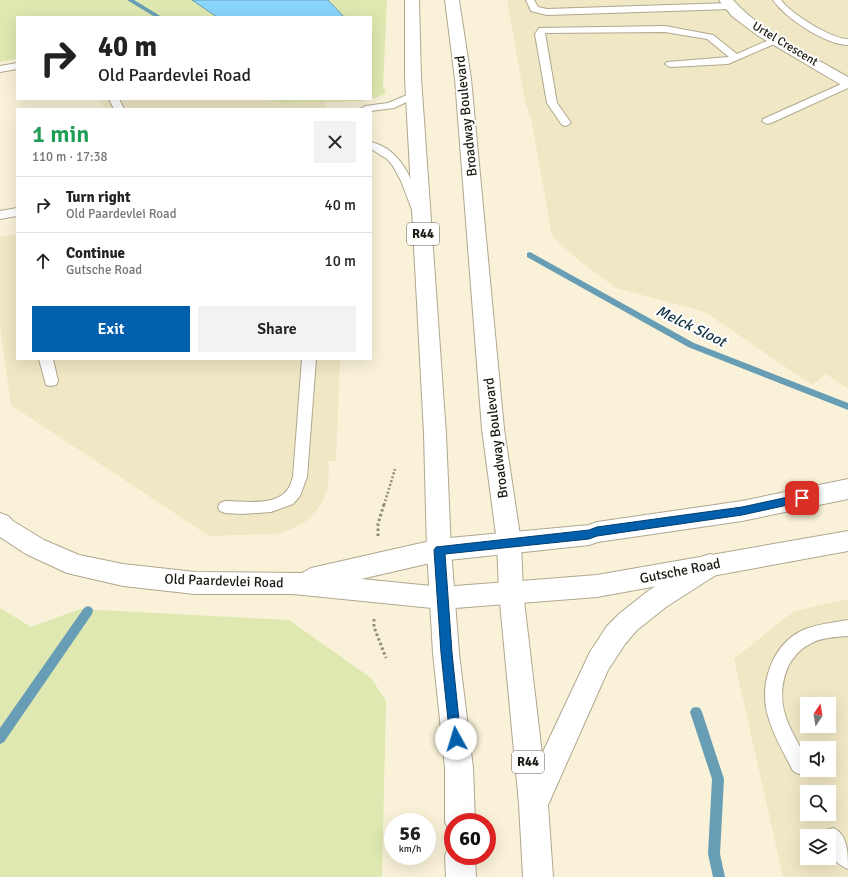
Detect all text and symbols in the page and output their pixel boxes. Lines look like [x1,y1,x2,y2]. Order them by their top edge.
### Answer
street label: Urtel Crescent [749,19,821,69]
text: 40 m [98,30,157,64]
icon: right [32,32,84,84]
street label: Broadway Boulevard [451,55,481,177]
text: Old Paardevlei Road [98,64,251,86]
text: 1 min [32,119,89,149]
button: close [314,121,356,163]
text: 110 m · 17:38 [32,149,108,165]
text: Turn right [66,188,131,206]
icon: right [32,194,54,216]
text: 40 m [325,196,356,214]
text: Old Paardevlei Road [66,206,177,222]
road number: R44 [407,223,439,245]
text: Continue [66,244,125,262]
icon: ahead [32,250,54,272]
text: 10 m [325,252,356,270]
text: Gutsche Road [66,262,142,278]
water label: Melck Sloot [653,301,730,351]
button: Exit [32,306,190,352]
button: Share [198,306,356,352]
street label: Broadway Boulevard [480,377,512,499]
pin [785,481,819,515]
icon: arrive [791,487,813,509]
street label: Gutsche Road [638,555,722,587]
street label: Old Paardevlei Road [164,570,284,592]
north arrow [800,697,836,733]
map controls [800,697,836,865]
position arrow [435,718,477,760]
button: sound [800,741,836,777]
road number: R44 [512,751,544,773]
button: search [800,785,836,821]
speed limit sign: 60 [444,813,496,865]
text: 56 [399,821,421,846]
button: layers [800,829,836,865]
text: km/h [399,843,421,855]

